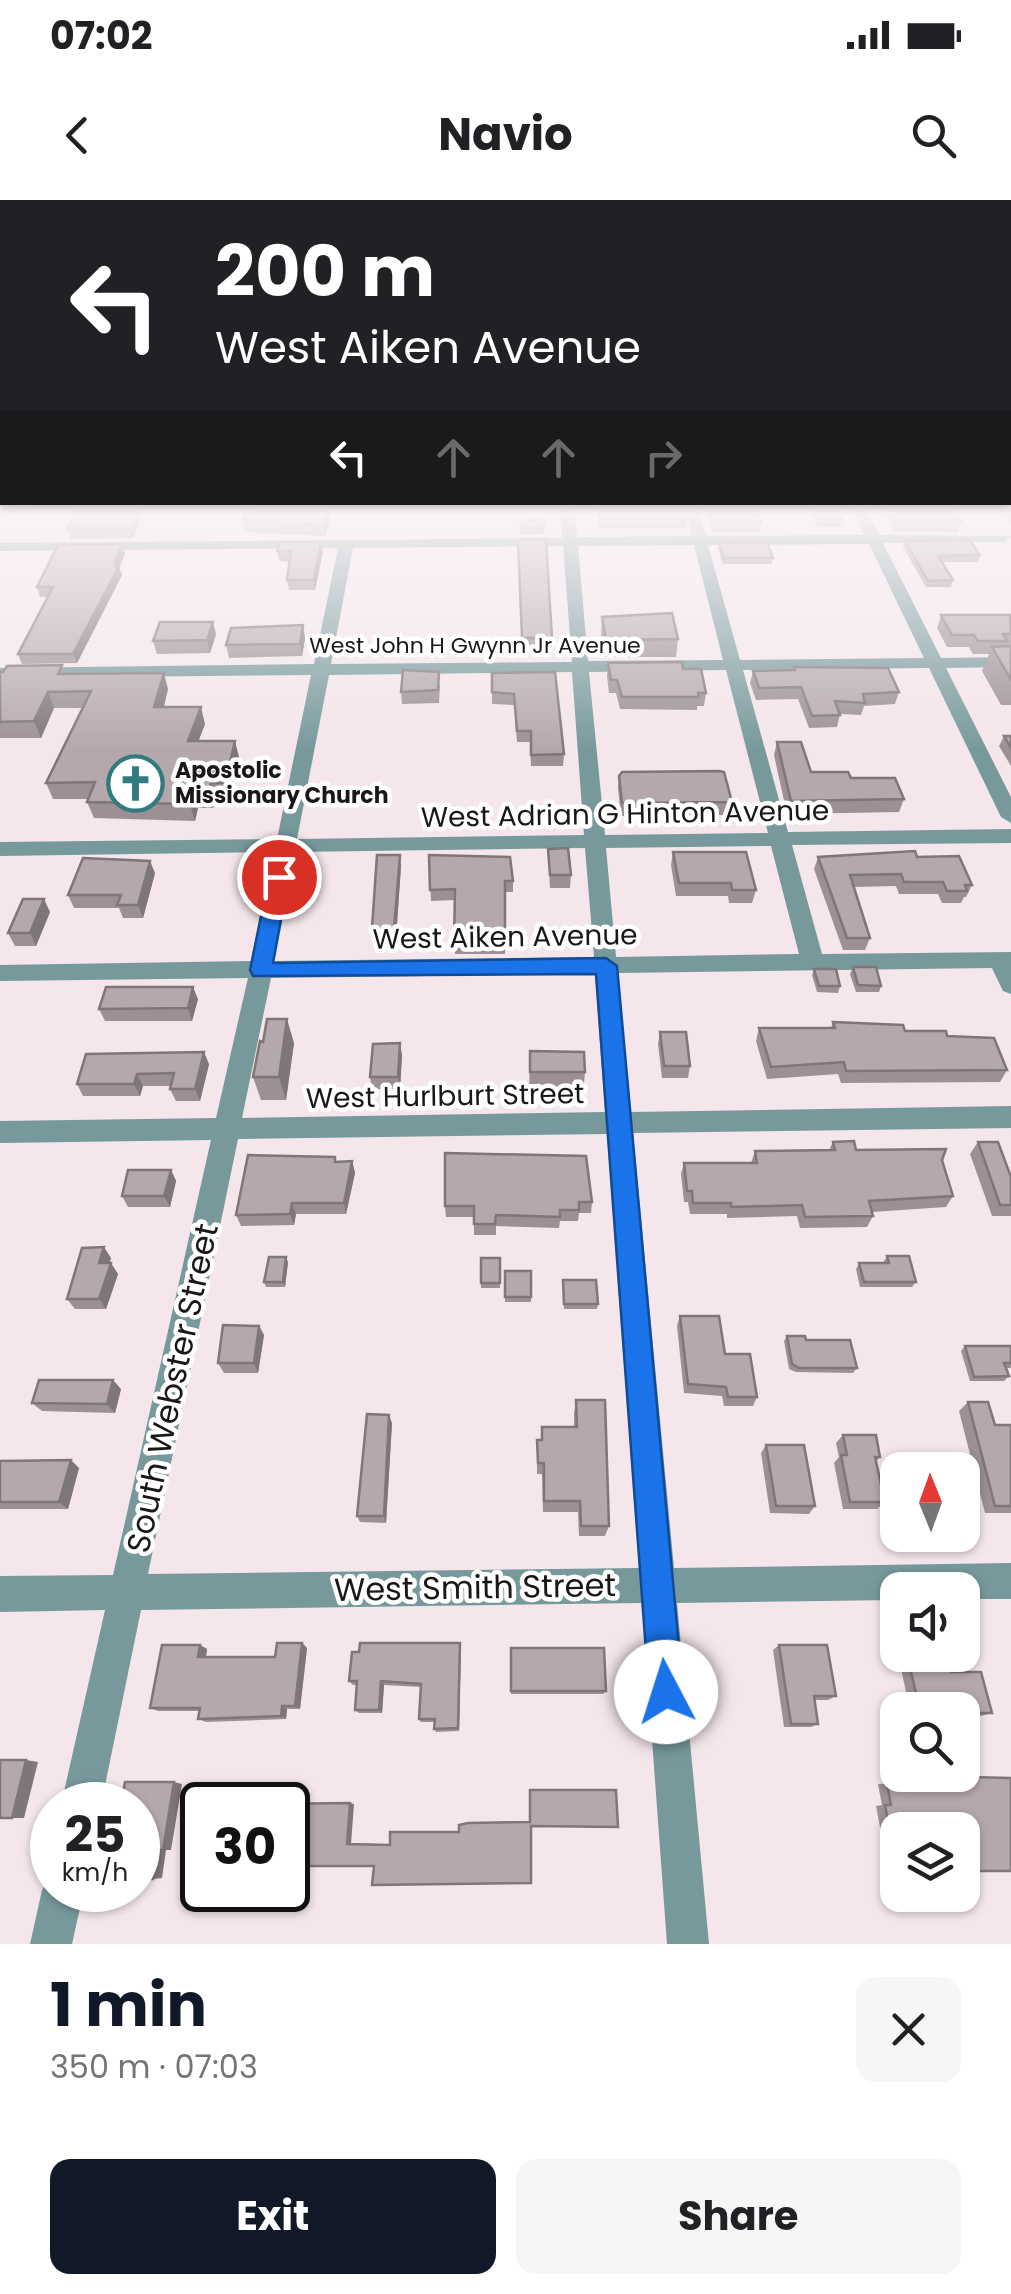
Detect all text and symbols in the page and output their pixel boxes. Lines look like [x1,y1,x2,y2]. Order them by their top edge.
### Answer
text: 07:02 [50,9,152,62]
text: Navio [438,103,573,166]
icon: back [50,108,105,163]
icon: search [906,108,961,163]
text: 200 m [215,222,435,321]
icon: left [50,240,180,370]
text: West Aiken Avenue [215,316,641,379]
icon: left [321,430,376,485]
icon: ahead [426,430,481,485]
icon: ahead [531,430,586,485]
icon: right [636,430,691,485]
street label: West John H Gwynn Jr Avenue [309,630,641,661]
church icon: Apostolic Missionary Church [106,753,166,813]
place label: Apostolic Missionary Church [175,755,388,811]
street label: West Adrian G Hinton Avenue [420,791,830,837]
pin [237,835,322,920]
icon: arrive [252,850,307,905]
street label: West Aiken Avenue [372,915,638,959]
street label: West Hurlburt Street [305,1074,585,1118]
street label: South Webster Street [115,1219,229,1557]
north arrow [880,1452,980,1552]
map controls [880,1452,980,1912]
street label: West Smith Street [334,1562,616,1612]
button: sound [880,1572,980,1672]
position arrow [614,1640,718,1744]
button: search [880,1692,980,1792]
speed limit sign: 30 [180,1782,310,1912]
text: 25 [64,1799,126,1870]
button: layers [880,1812,980,1912]
text: km/h [62,1855,128,1890]
text: 1 min [50,1963,207,2047]
button: close [856,1977,961,2082]
text: 350 m · 07:03 [50,2044,258,2089]
button: Exit [50,2159,496,2274]
button: Share [516,2159,961,2274]

